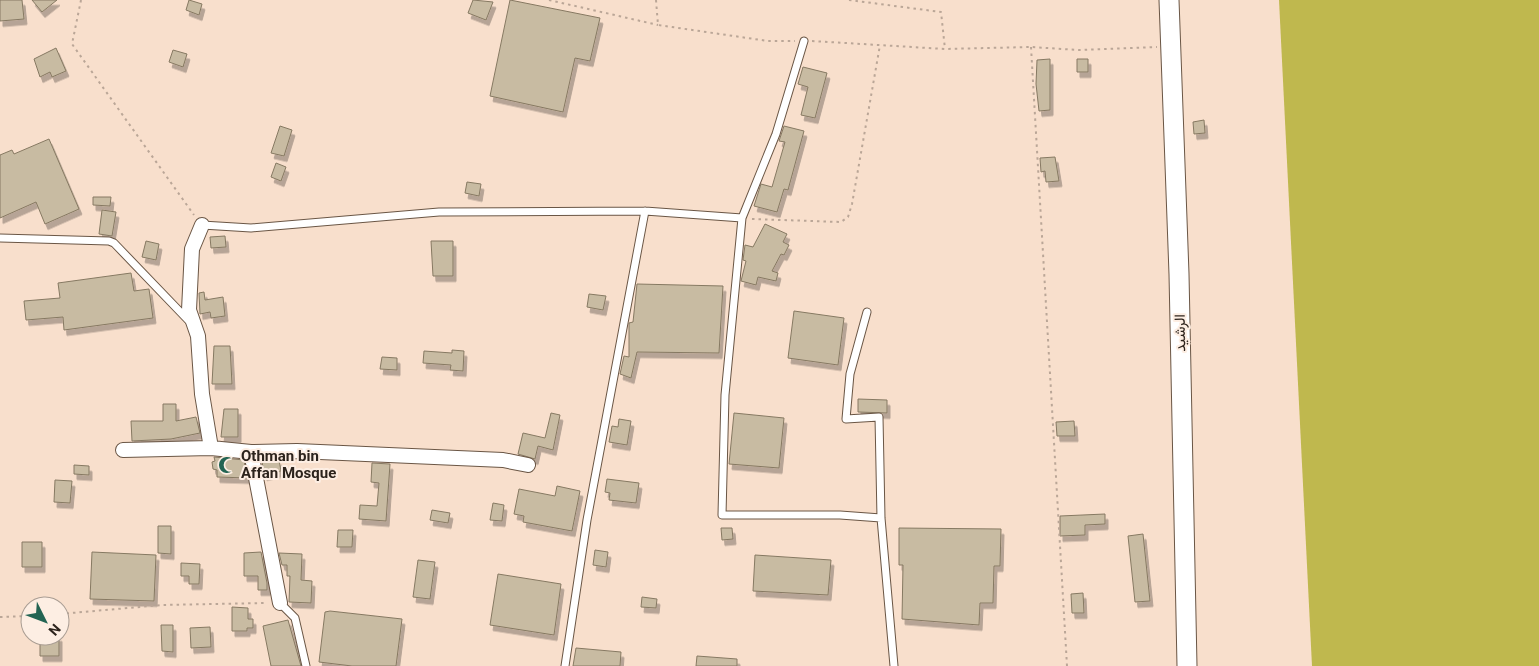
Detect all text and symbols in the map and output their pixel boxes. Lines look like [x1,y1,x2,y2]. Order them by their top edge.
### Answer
street label: الرشيد [1171,314,1189,352]
place label: Othman bin Affan Mosque [241,447,336,482]
mosque icon: Othman bin Affan Mosque [217,455,237,475]
north arrow [20,596,70,646]
text: N [45,621,64,639]

